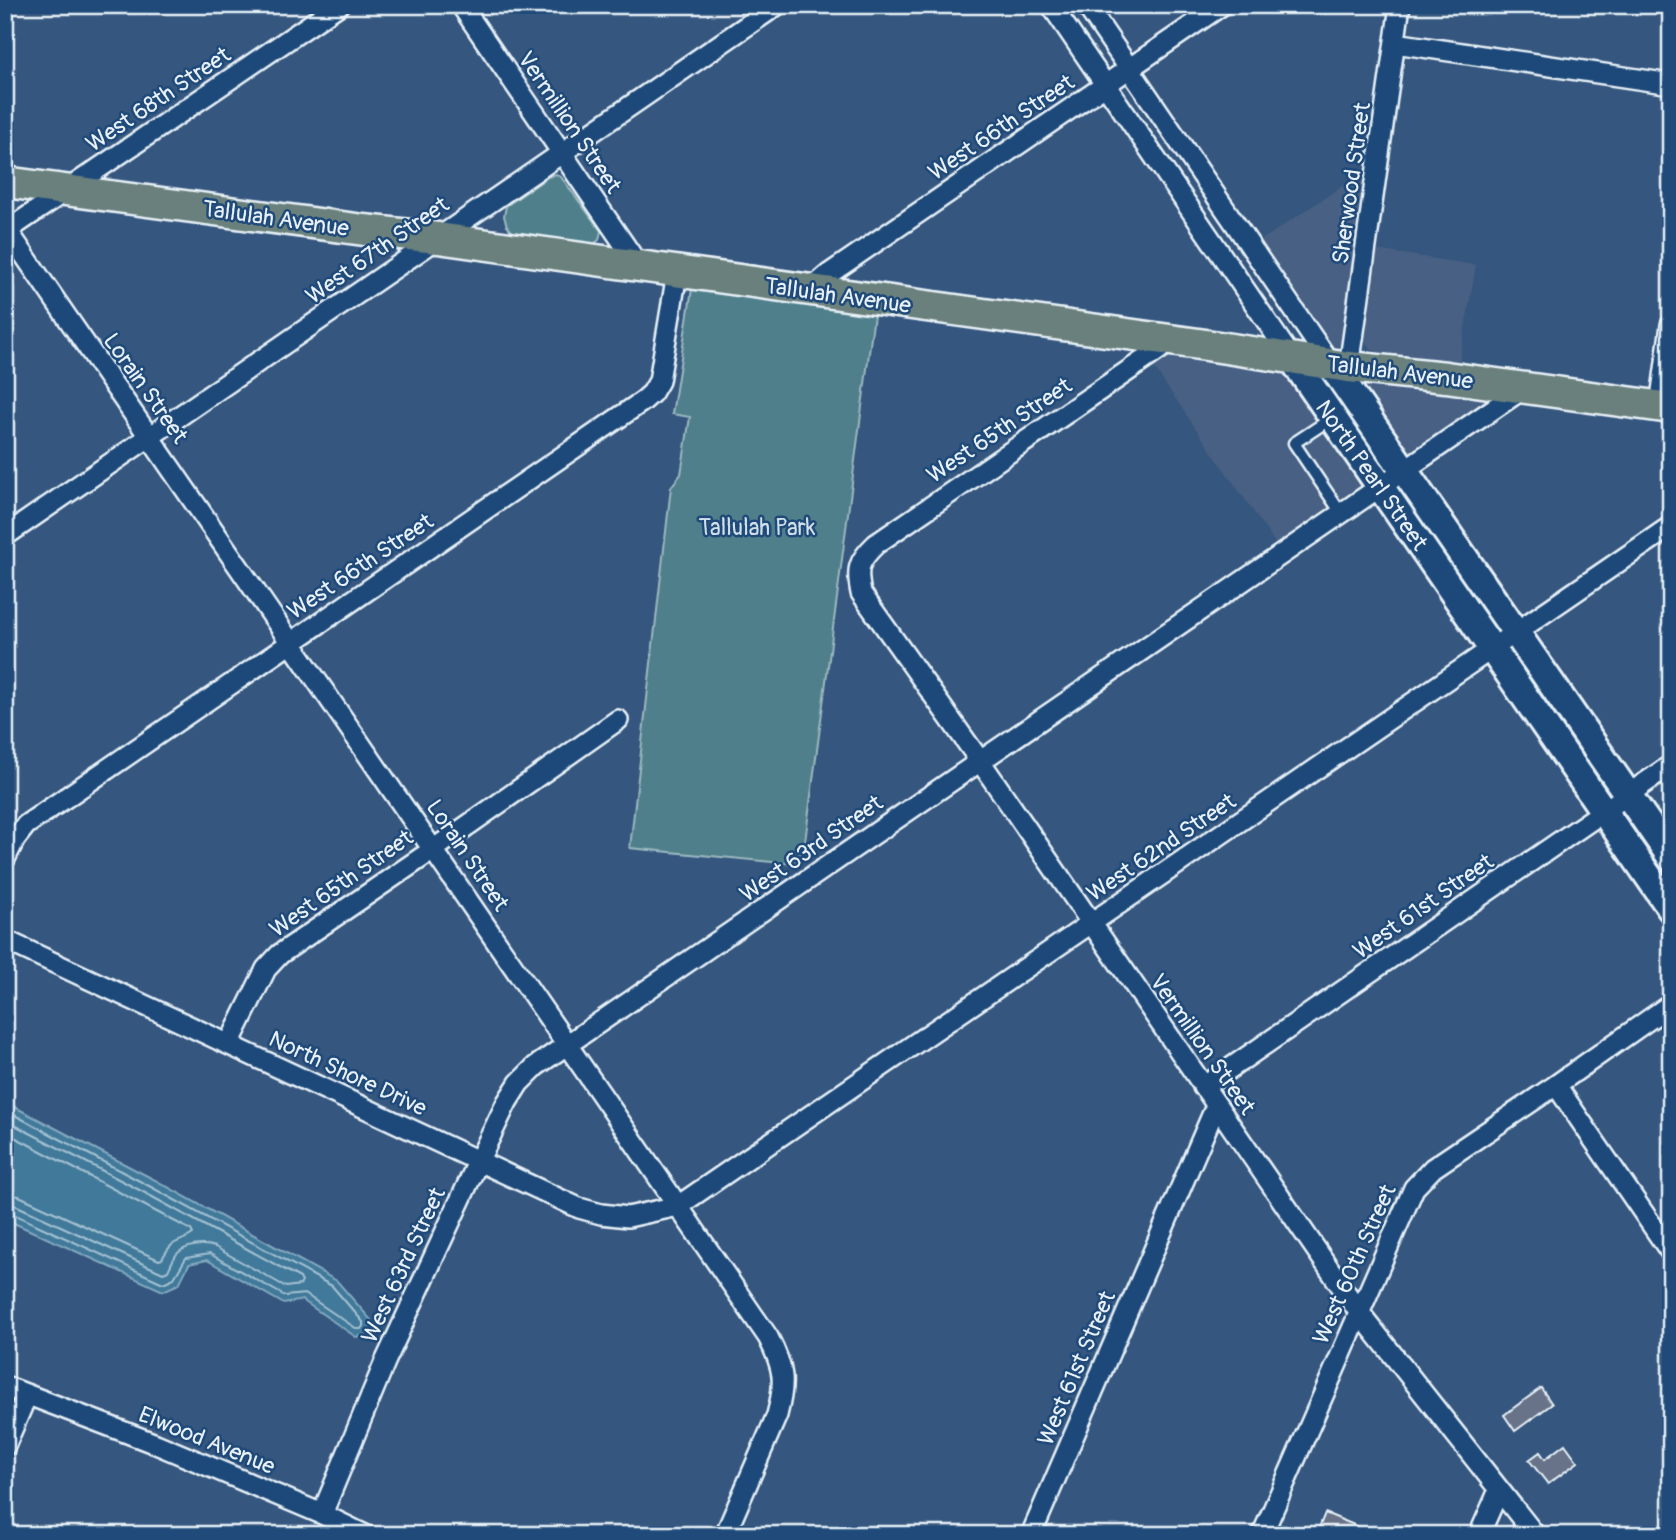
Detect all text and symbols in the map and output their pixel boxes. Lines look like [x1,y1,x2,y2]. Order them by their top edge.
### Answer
street label: West 68th Street [81,40,237,158]
street label: Vermillion Street [511,46,628,200]
street label: West 66th Street [923,68,1080,187]
street label: Sherwood Street [1326,100,1377,266]
street label: West 67th Street [300,190,455,311]
street label: Tallulah Avenue [201,194,352,243]
street label: Tallulah Avenue [763,271,914,320]
street label: Lorain Street [97,327,195,450]
street label: Tallulah Avenue [1325,349,1475,396]
street label: West 65th Street [921,371,1078,490]
street label: North Pearl Street [1309,394,1435,557]
street label: West 66th Street [282,507,439,626]
park label: Tallulah Park [699,513,816,542]
street label: West 62nd Street [1081,786,1242,908]
street label: West 63rd Street [734,788,889,909]
street label: Lorain Street [420,794,516,917]
street label: West 65th Street [264,823,419,944]
street label: West 61st Street [1347,847,1500,966]
street label: Vermillion Street [1143,968,1262,1121]
street label: North Shore Drive [264,1024,432,1123]
street label: West 60th Street [1306,1179,1403,1349]
street label: West 63rd Street [355,1182,452,1348]
street label: West 61st Street [1031,1286,1122,1450]
street label: Elwood Avenue [134,1400,280,1481]

